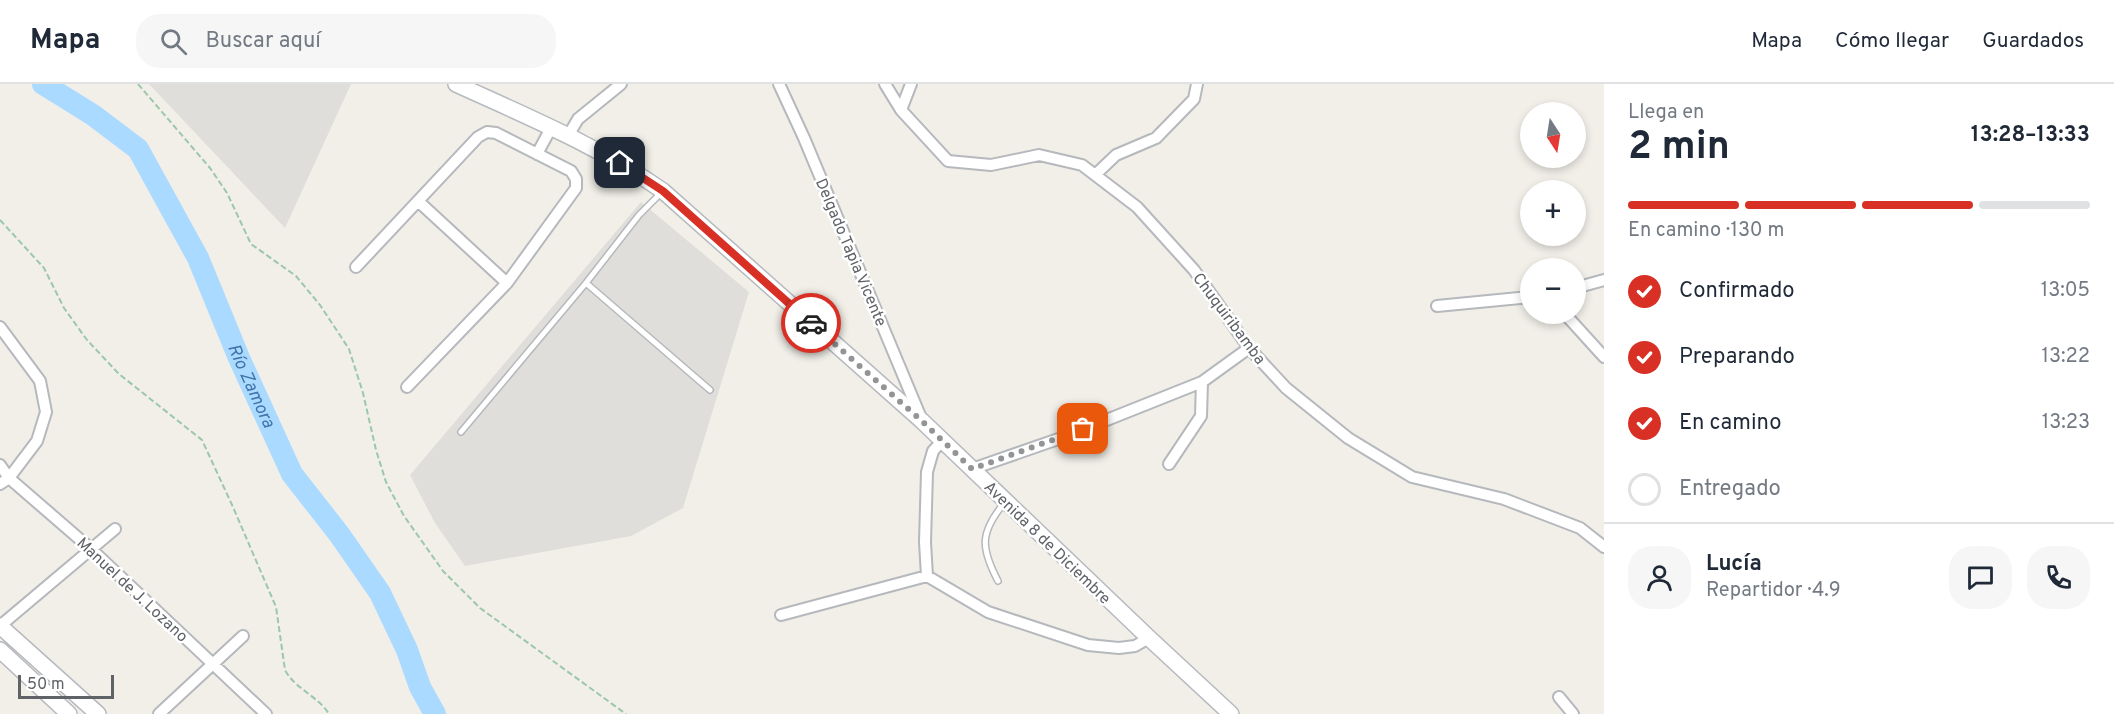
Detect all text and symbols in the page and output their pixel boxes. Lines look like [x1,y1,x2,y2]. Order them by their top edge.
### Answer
search box [136,14,556,68]
text: Mapa [30,23,100,59]
icon: search [157,25,190,58]
text: Buscar aquí [205,28,321,55]
text: Mapa [1751,28,1802,55]
text: Cómo llegar [1835,28,1949,55]
text: Guardados [1982,28,2084,55]
text: Llega en [1628,100,1704,126]
north arrow [1520,102,1586,168]
map controls [1520,102,1586,324]
text: 13:28–13:33 [1971,122,2090,149]
text: 2 min [1628,124,1730,173]
pin [594,137,645,188]
icon: home [603,146,636,179]
street label: Delgado Tapia Vicente [810,176,890,330]
button: + [1520,180,1586,246]
text: En camino · 130 m [1628,218,1784,244]
button: − [1520,258,1586,324]
street label: Chuquiribamba [1187,269,1269,369]
icon: check [1628,275,1661,308]
text: Confirmado [1679,278,1795,305]
text: 13:05 [2041,278,2090,304]
courier [781,293,841,353]
icon: car [795,307,828,340]
water label: Río Zamora [221,341,280,432]
icon: check [1628,341,1661,374]
text: Preparando [1679,344,1795,371]
text: 13:22 [2042,344,2090,370]
pin [1057,403,1108,454]
icon: check [1628,407,1661,440]
text: En camino [1679,410,1781,437]
text: 13:23 [2042,410,2090,436]
icon: bag [1066,412,1099,445]
text: Entregado [1679,476,1781,503]
street label: Avenida 8 de Diciembre [979,478,1114,609]
street label: Manuel de J. Lozano [72,534,192,647]
button: person [1628,546,1691,609]
button: chat [1949,546,2012,609]
button: phone [2027,546,2090,609]
text: Lucía [1706,551,1762,578]
text: Repartidor · 4.9 [1706,578,1841,604]
scale bar [18,672,114,700]
text: 50 m [27,675,65,695]

